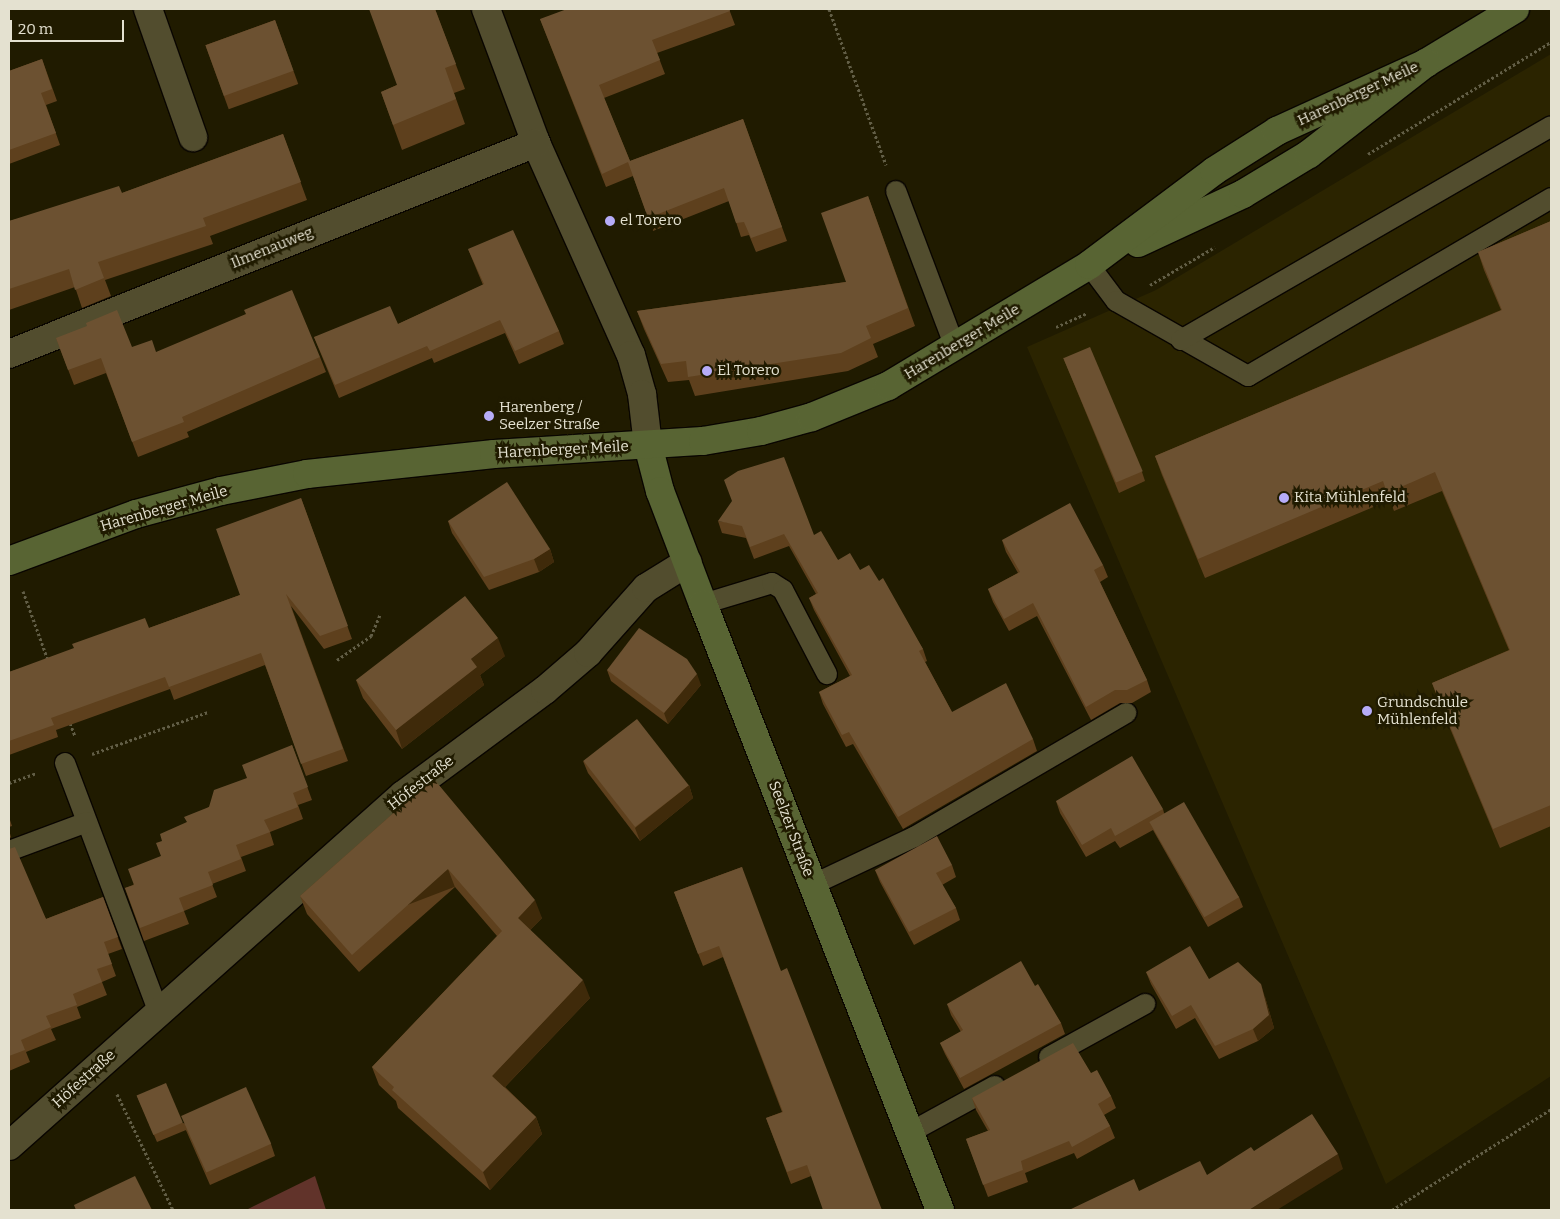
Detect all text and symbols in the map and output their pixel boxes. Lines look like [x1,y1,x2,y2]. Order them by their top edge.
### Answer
scale bar [12,10,126,42]
text: 20 m [18,20,53,38]
street label: Harenberger Meile [1295,58,1421,130]
place label: el Torero [620,212,682,230]
marker: el Torero [604,215,616,227]
street label: Ilmenauweg [228,223,316,273]
street label: Harenberger Meile [901,300,1023,384]
place label: El Torero [717,362,780,380]
marker: El Torero [701,365,713,377]
place label: Harenberg / Seelzer Straße [499,398,600,433]
marker: Harenberg / Seelzer Straße [483,410,495,422]
street label: Harenberger Meile [497,438,629,462]
street label: Harenberger Meile [98,482,230,536]
place label: Kita Mühlenfeld [1294,489,1406,507]
marker: Kita Mühlenfeld [1278,492,1290,504]
place label: Grundschule Mühlenfeld [1377,693,1468,728]
marker: Grundschule Mühlenfeld [1361,705,1373,717]
street label: Höfestraße [385,752,457,814]
street label: Seelzer Straße [765,779,817,879]
street label: Höfestraße [49,1046,119,1112]

